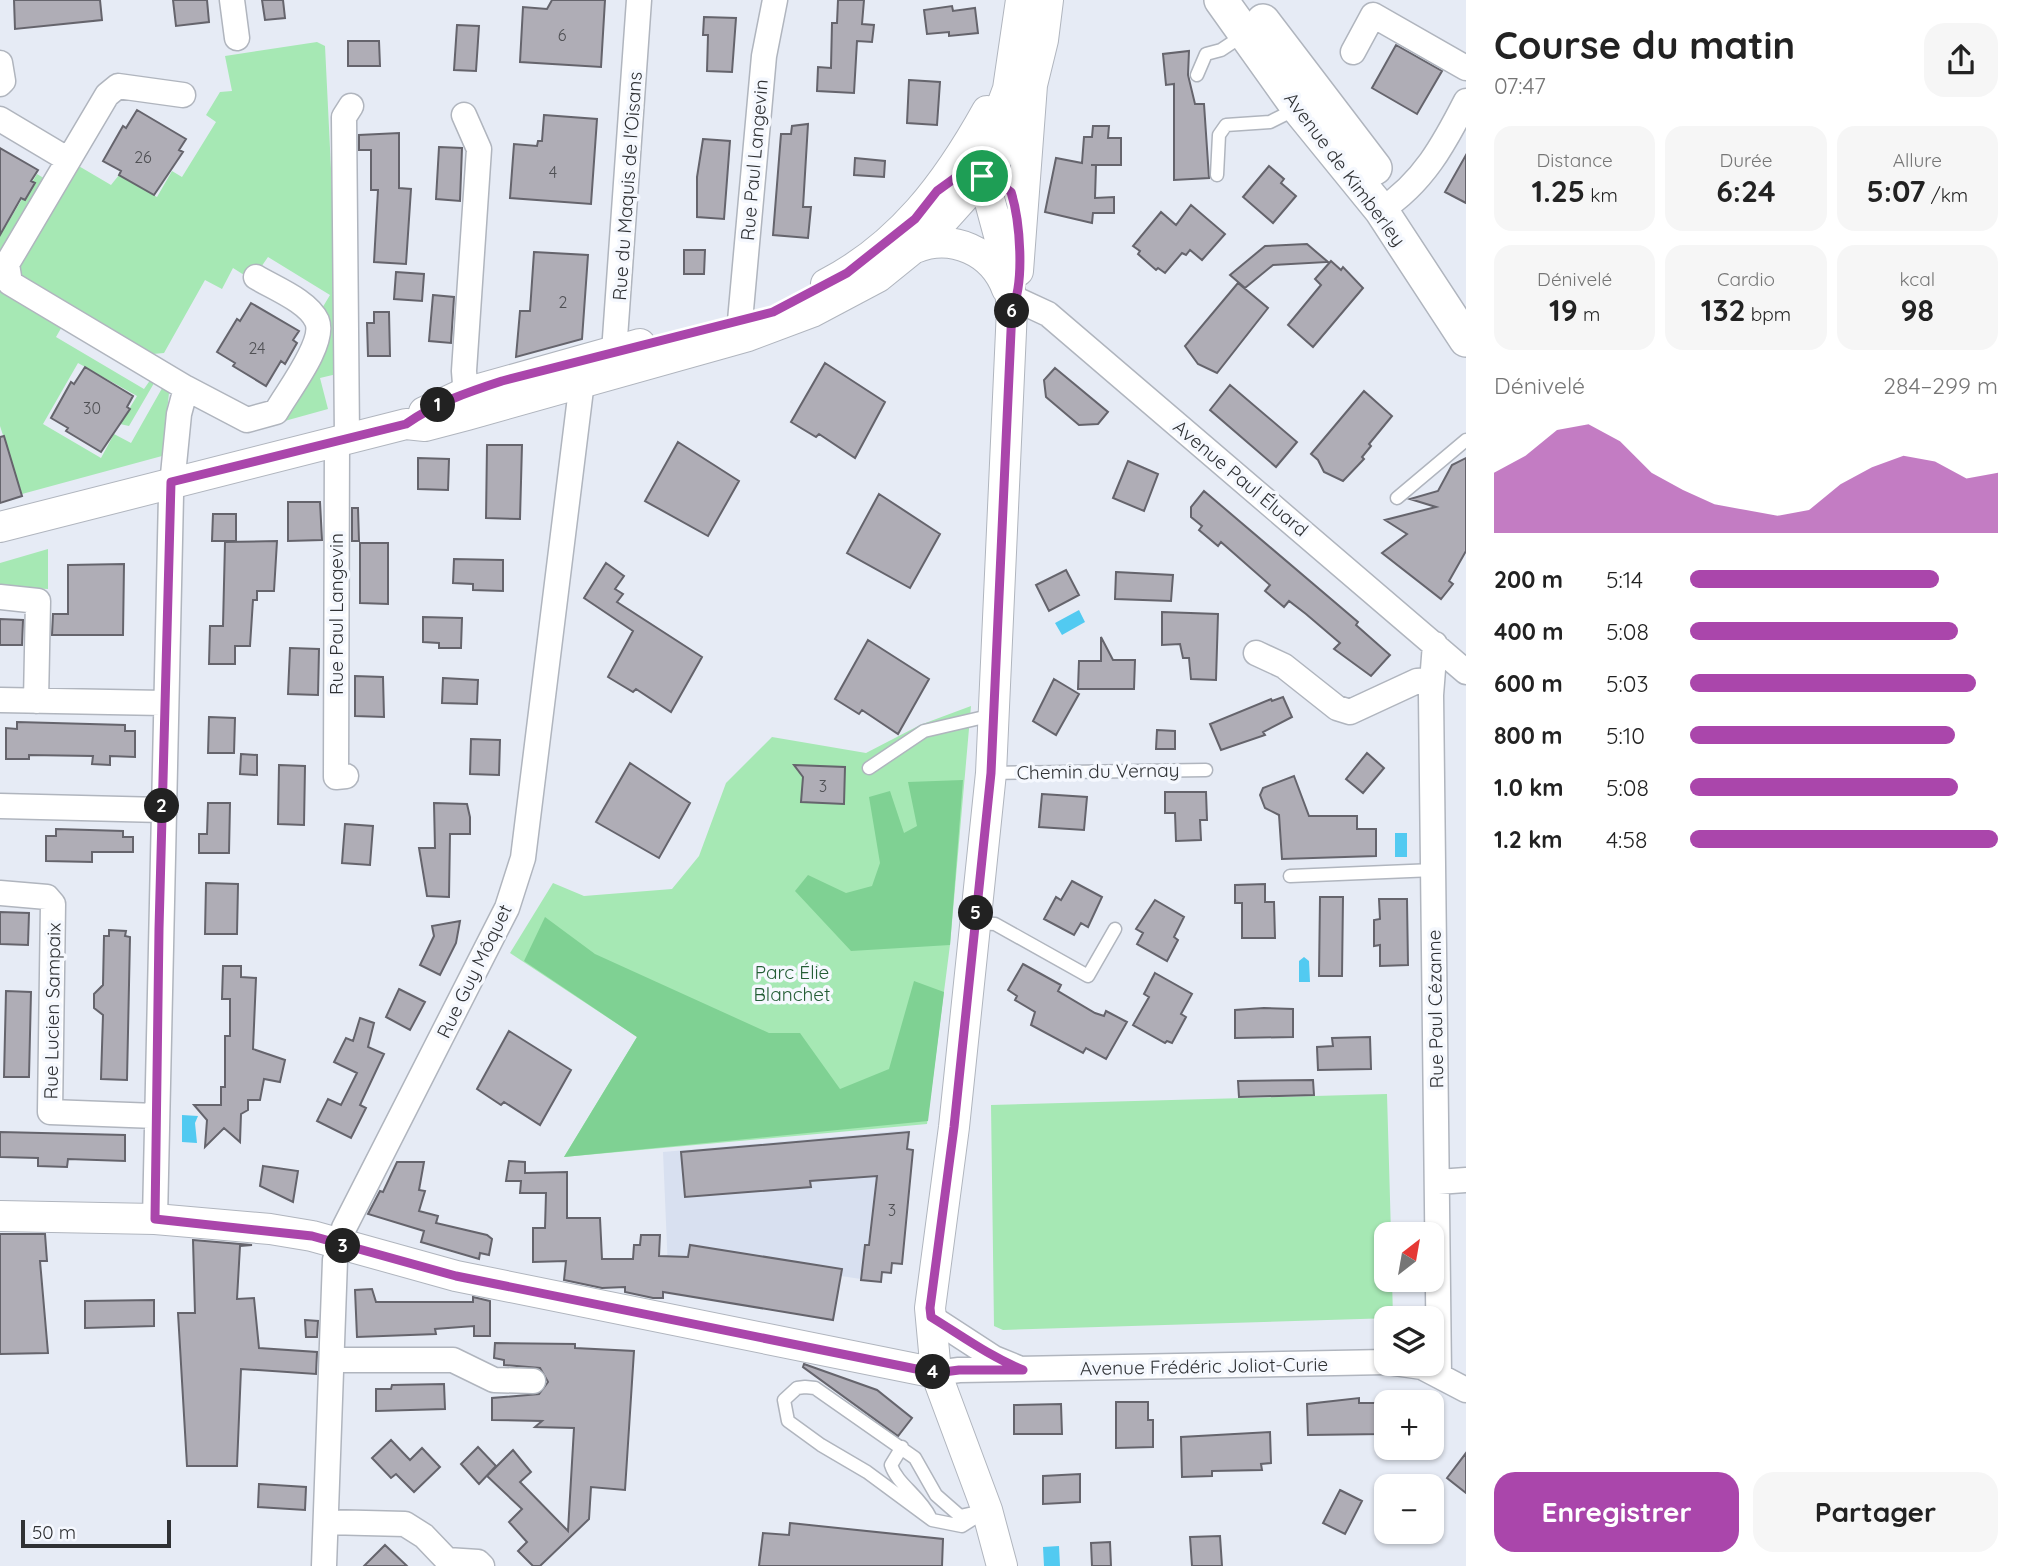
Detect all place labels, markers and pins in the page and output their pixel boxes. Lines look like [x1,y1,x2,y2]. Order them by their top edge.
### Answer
pin [952,146,1012,206]
pin: 6 [995,294,1030,328]
pin: 1 [420,388,456,422]
pin: 2 [144,788,180,824]
pin: 5 [958,895,993,930]
pin: 3 [326,1228,360,1264]
pin: 4 [916,1354,950,1390]

